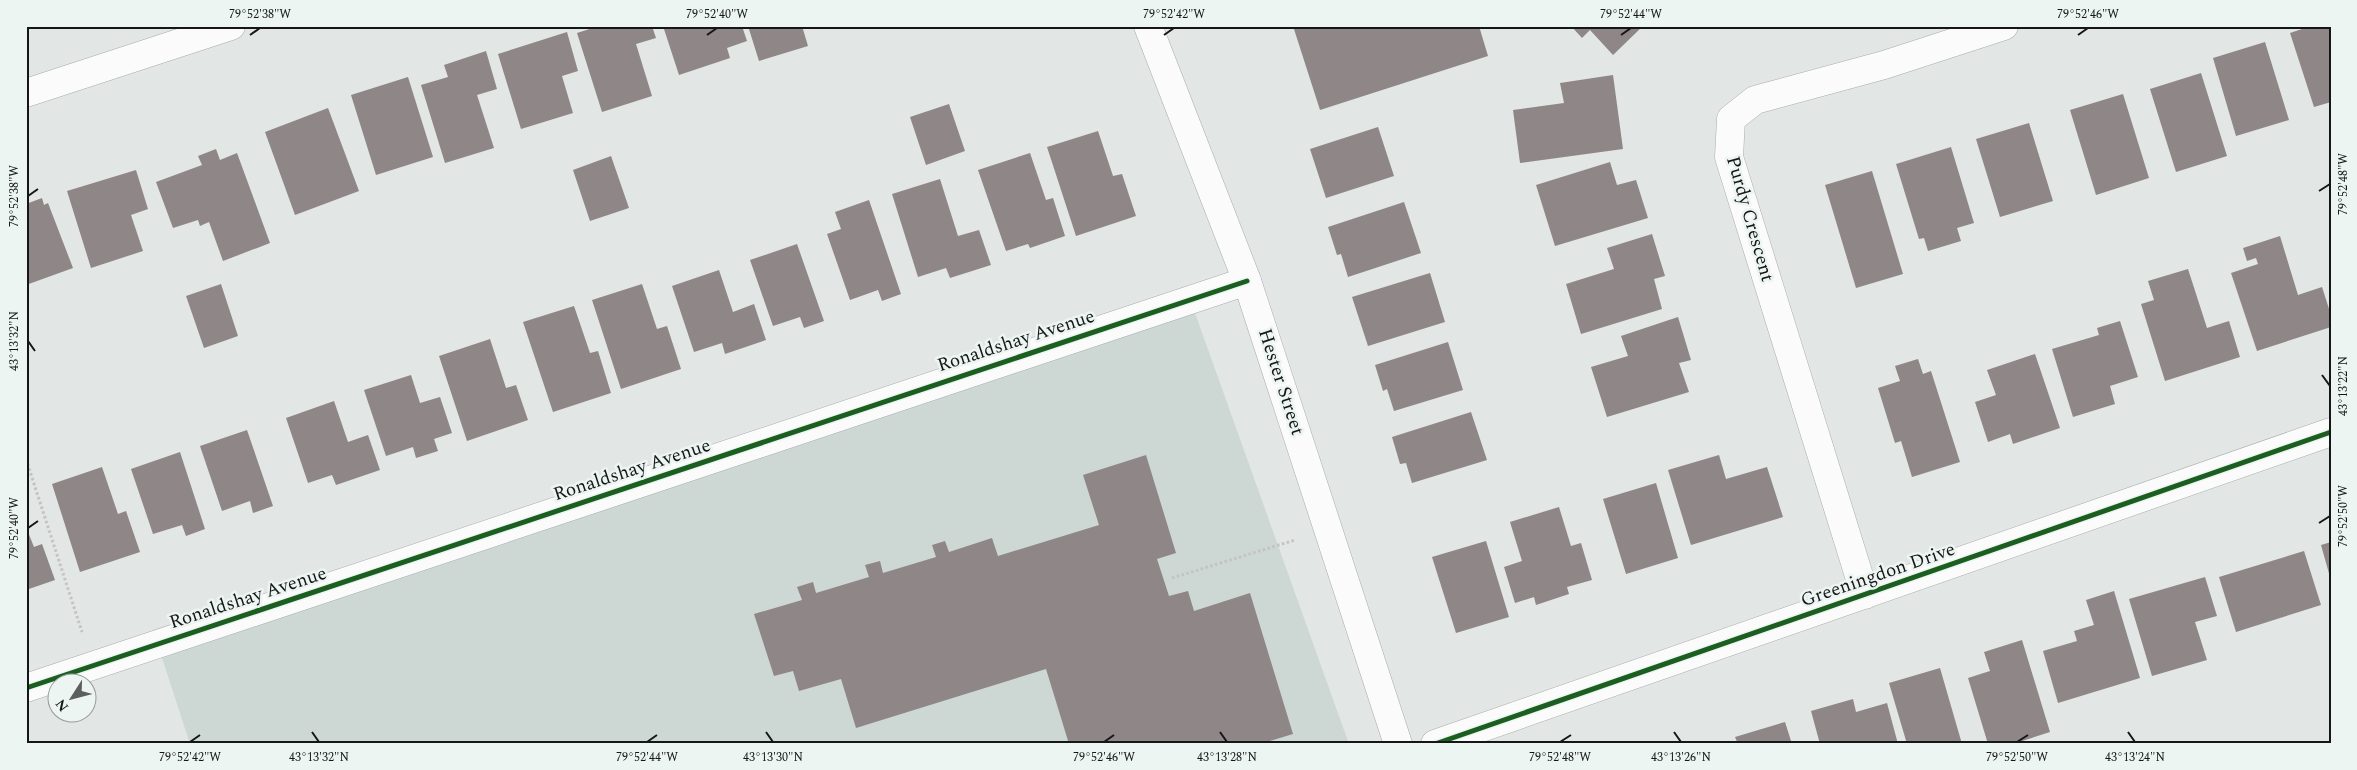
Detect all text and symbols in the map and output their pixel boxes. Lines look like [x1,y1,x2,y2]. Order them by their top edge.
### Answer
text: 79°52'38"W [229,5,291,24]
text: 79°52'40"W [686,5,748,24]
text: 79°52'42"W [1143,5,1205,24]
text: 79°52'44"W [1600,5,1662,24]
text: 79°52'46"W [2057,5,2119,24]
street label: Purdy Crescent [1718,153,1782,286]
text: 79°52'48"W [2334,153,2353,215]
text: 79°52'38"W [5,165,24,227]
street label: Ronaldshay Avenue [933,302,1099,380]
text: 43°13'32"N [5,311,24,371]
street label: Hester Street [1250,325,1312,439]
text: 43°13'22"N [2334,356,2353,416]
street label: Ronaldshay Avenue [549,431,715,509]
text: 79°52'50"W [2334,485,2353,547]
text: 79°52'40"W [5,497,24,559]
street label: Greeningdon Drive [1797,535,1959,615]
street label: Ronaldshay Avenue [165,559,331,637]
north arrow [48,672,98,722]
text: N [50,695,74,716]
text: 79°52'42"W [159,748,221,767]
text: 43°13'32"N [289,748,349,767]
text: 79°52'44"W [616,748,678,767]
text: 43°13'30"N [743,748,803,767]
text: 79°52'46"W [1073,748,1135,767]
text: 43°13'28"N [1197,748,1257,767]
text: 79°52'48"W [1529,748,1591,767]
text: 43°13'26"N [1651,748,1711,767]
text: 79°52'50"W [1986,748,2048,767]
text: 43°13'24"N [2105,748,2165,767]

